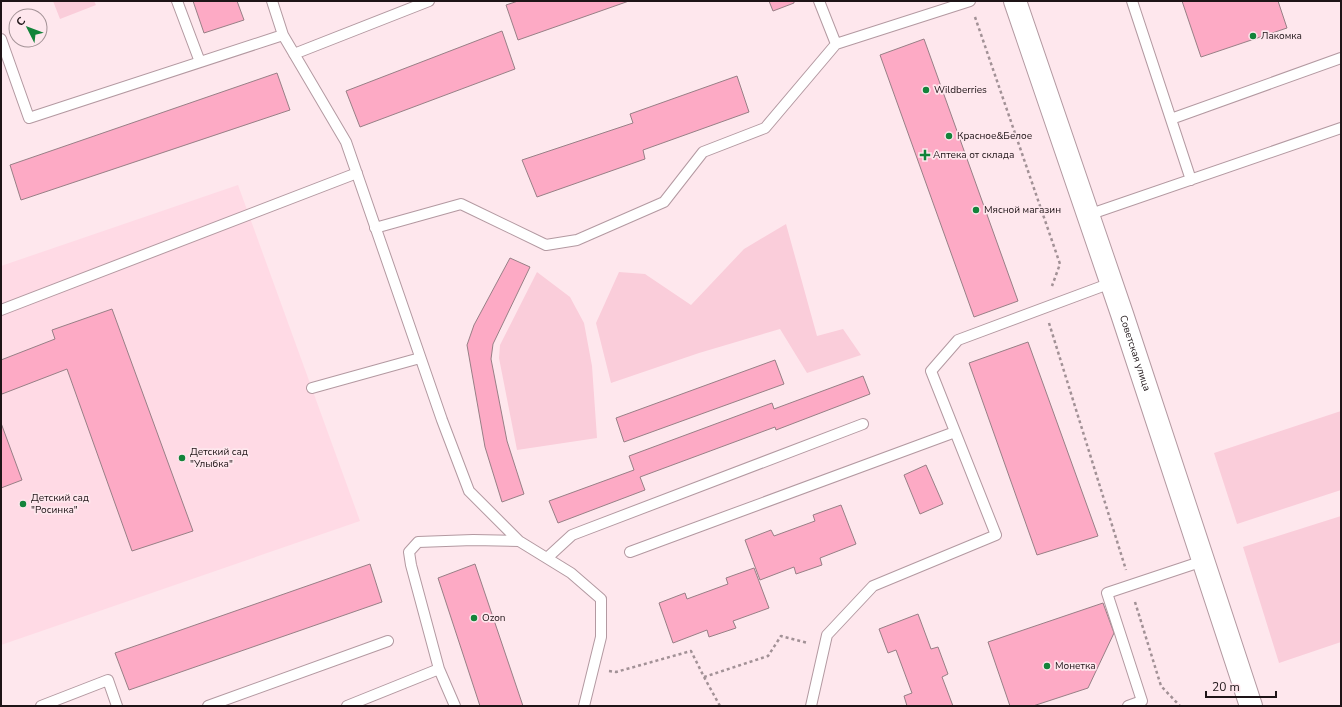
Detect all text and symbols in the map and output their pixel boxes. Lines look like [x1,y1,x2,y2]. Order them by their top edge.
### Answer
north arrow [8,8,48,48]
text: С [13,13,29,29]
place label: Лакомка [1261,29,1302,43]
marker: Лакомка [1248,31,1258,41]
place label: Wildberries [934,83,987,97]
marker: Wildberries [921,85,931,95]
place label: Красное&Белое [957,129,1032,143]
marker: Красное&Белое [944,131,954,141]
place label: Аптека от склада [933,148,1014,162]
marker: Аптека от склада [920,150,930,160]
place label: Мясной магазин [984,203,1061,217]
marker: Мясной магазин [971,205,981,215]
street label: Советская улица [1116,313,1154,393]
place label: Детский сад "Улыбка" [190,445,248,471]
marker: Детский сад "Улыбка" [177,453,187,463]
place label: Детский сад "Росинка" [31,491,89,517]
marker: Детский сад "Росинка" [18,499,28,509]
place label: Ozon [482,611,505,625]
marker: Ozon [469,613,479,623]
place label: Монетка [1055,659,1096,673]
marker: Монетка [1042,661,1052,671]
scale bar [1206,673,1276,699]
text: 20 m [1212,679,1240,695]

